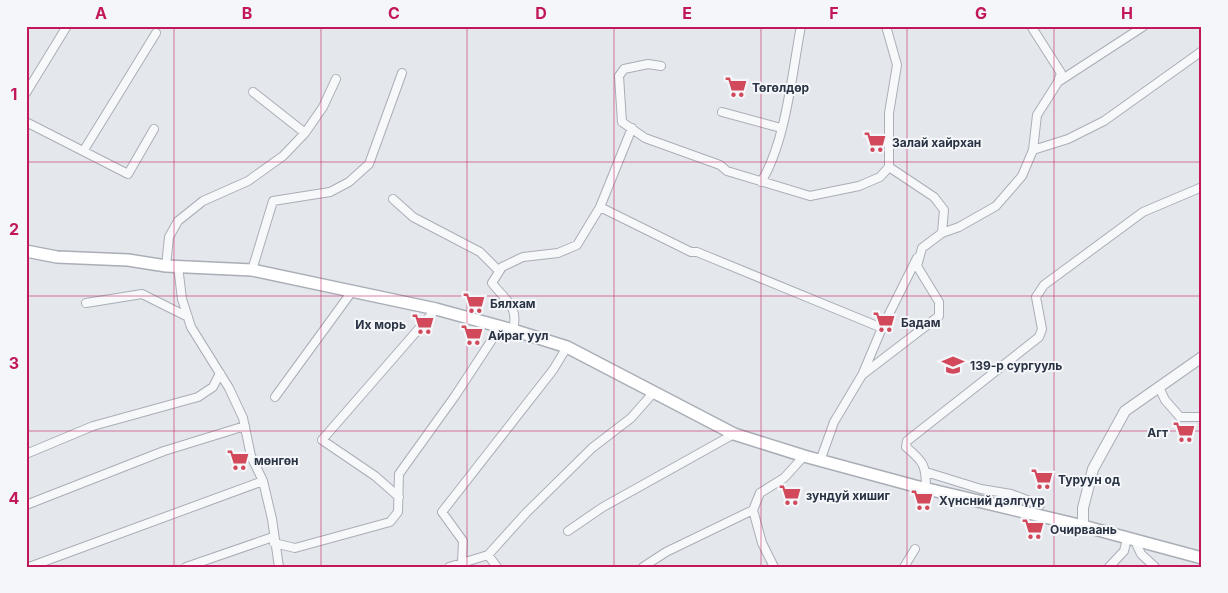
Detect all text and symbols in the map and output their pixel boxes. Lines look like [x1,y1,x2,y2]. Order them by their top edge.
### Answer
text: A [95,3,107,23]
text: B [242,3,252,23]
text: C [388,3,400,23]
text: D [535,3,547,23]
text: E [682,3,692,23]
text: F [829,3,839,23]
text: G [975,3,987,23]
text: H [1121,3,1133,23]
supermarket icon: Төгөлдөр [723,74,749,100]
place label: Төгөлдөр [752,80,810,95]
text: 1 [11,84,17,104]
supermarket icon: Залай хайрхан [862,129,888,155]
place label: Залай хайрхан [892,135,981,150]
text: 2 [9,219,19,239]
supermarket icon: Бялхам [461,290,487,316]
place label: Бялхам [490,296,536,311]
supermarket icon: Бадам [871,309,897,335]
supermarket icon: Их морь [410,311,436,337]
place label: Бадам [901,315,940,330]
place label: Их морь [355,317,406,332]
supermarket icon: Айраг уул [459,322,485,348]
place label: Айраг уул [488,328,549,343]
school or university icon: 139-р сургууль [940,352,966,378]
text: 3 [9,353,19,373]
place label: 139-р сургууль [970,358,1062,373]
supermarket icon: Агт [1171,419,1197,445]
place label: Агт [1147,425,1168,440]
supermarket icon: мөнгөн [225,447,251,473]
place label: мөнгөн [254,453,299,468]
supermarket icon: Туруун од [1029,466,1055,492]
place label: Туруун од [1058,472,1120,487]
supermarket icon: зундуй хишиг [777,482,803,508]
supermarket icon: Хүнсний дэлгүүр [909,487,935,513]
text: 4 [9,488,20,508]
place label: зундуй хишиг [806,488,890,503]
place label: Хүнсний дэлгүүр [939,493,1045,508]
supermarket icon: Очирваань [1020,516,1046,542]
place label: Очирваань [1050,522,1117,537]

